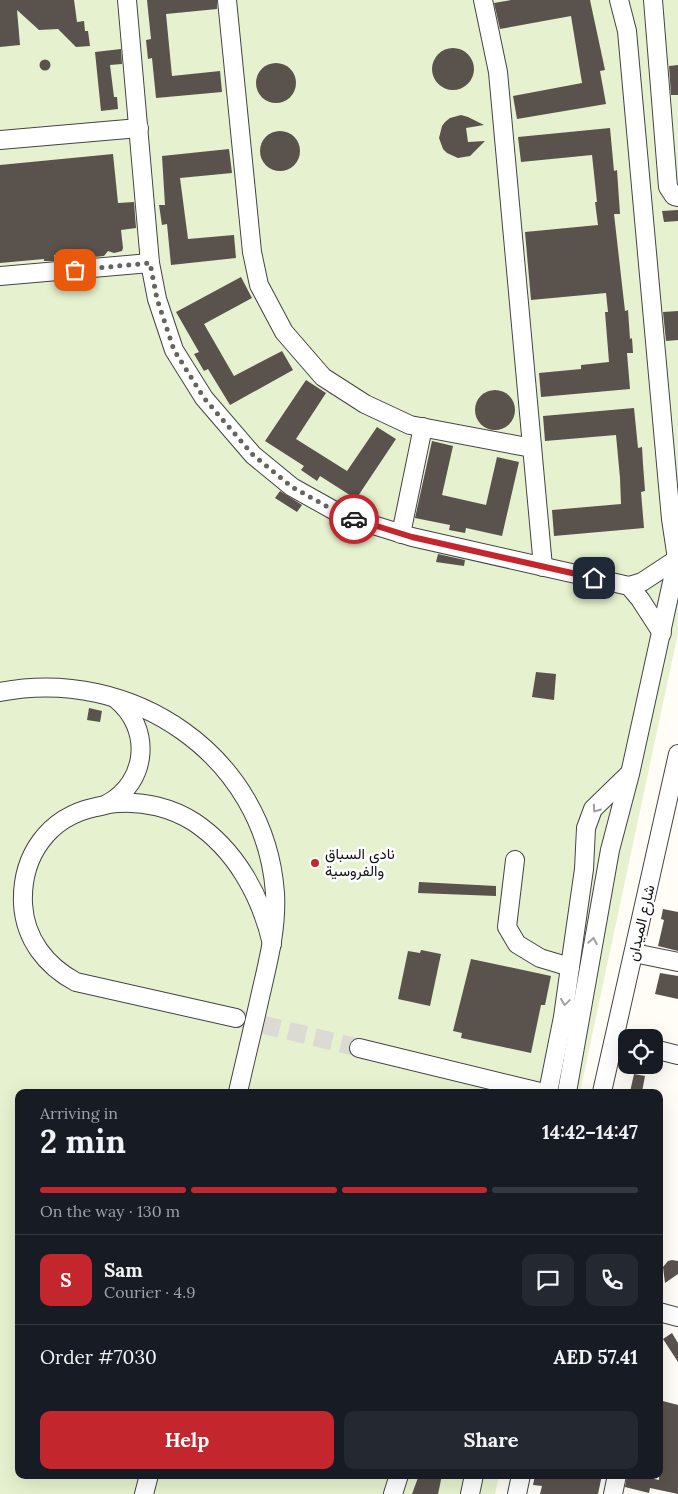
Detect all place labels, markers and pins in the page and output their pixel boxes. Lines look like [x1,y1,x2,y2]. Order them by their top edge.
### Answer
pin [54,249,96,291]
pin [573,557,615,599]
place label: نادي السباق والفروسية [325,844,395,880]
marker: نادي السباق والفروسية [309,857,321,869]

